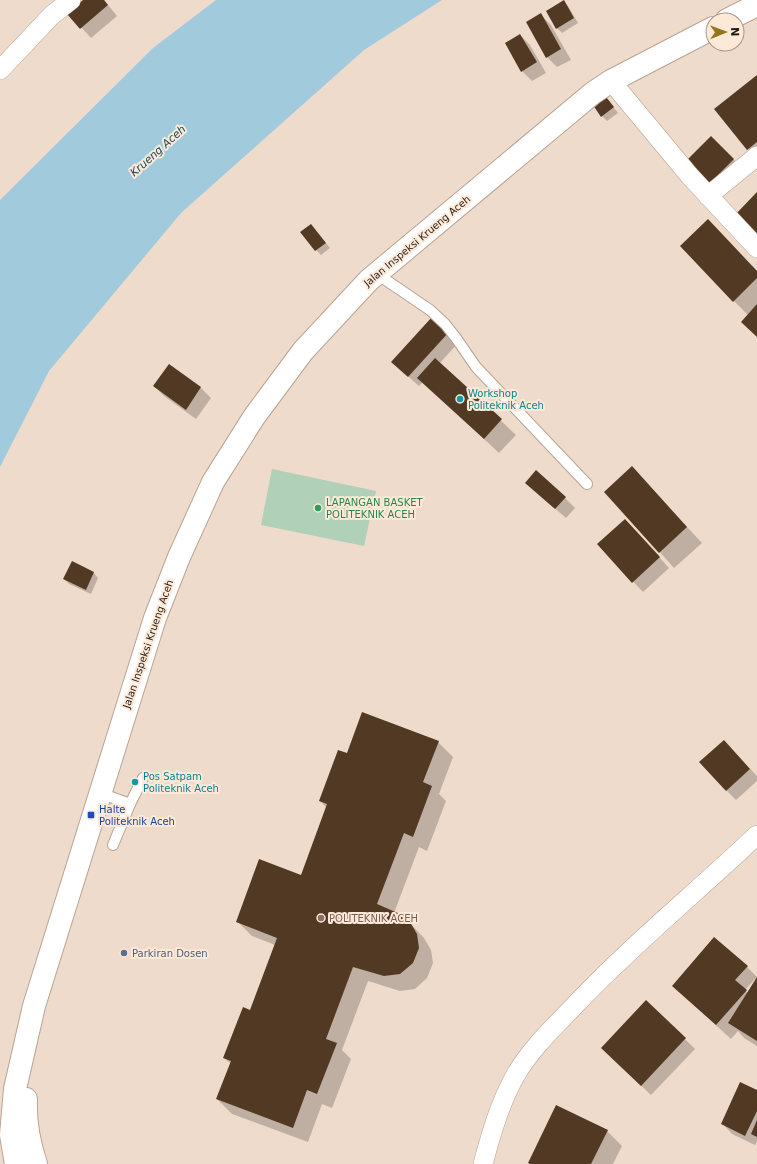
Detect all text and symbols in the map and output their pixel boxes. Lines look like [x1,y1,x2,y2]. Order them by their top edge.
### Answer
north arrow [705,12,745,52]
text: N [728,27,741,37]
water label: Krueng Aceh [128,123,188,179]
street label: Jalan Inspeksi Krueng Aceh [361,193,472,289]
place label: Workshop Politeknik Aceh [468,388,544,411]
marker: Workshop Politeknik Aceh [455,394,465,404]
place label: LAPANGAN BASKET POLITEKNIK ACEH [326,497,424,520]
marker: LAPANGAN BASKET POLITEKNIK ACEH [313,503,323,513]
street label: Jalan Inspeksi Krueng Aceh [120,578,175,711]
place label: Pos Satpam Politeknik Aceh [143,771,219,794]
marker: Pos Satpam Politeknik Aceh [130,777,140,787]
place label: Halte Politeknik Aceh [99,804,175,827]
marker: Halte Politeknik Aceh [86,810,96,820]
marker: POLITEKNIK ACEH [316,913,326,923]
place label: POLITEKNIK ACEH [329,913,418,924]
marker: Parkiran Dosen [119,948,129,958]
place label: Parkiran Dosen [132,948,208,959]

